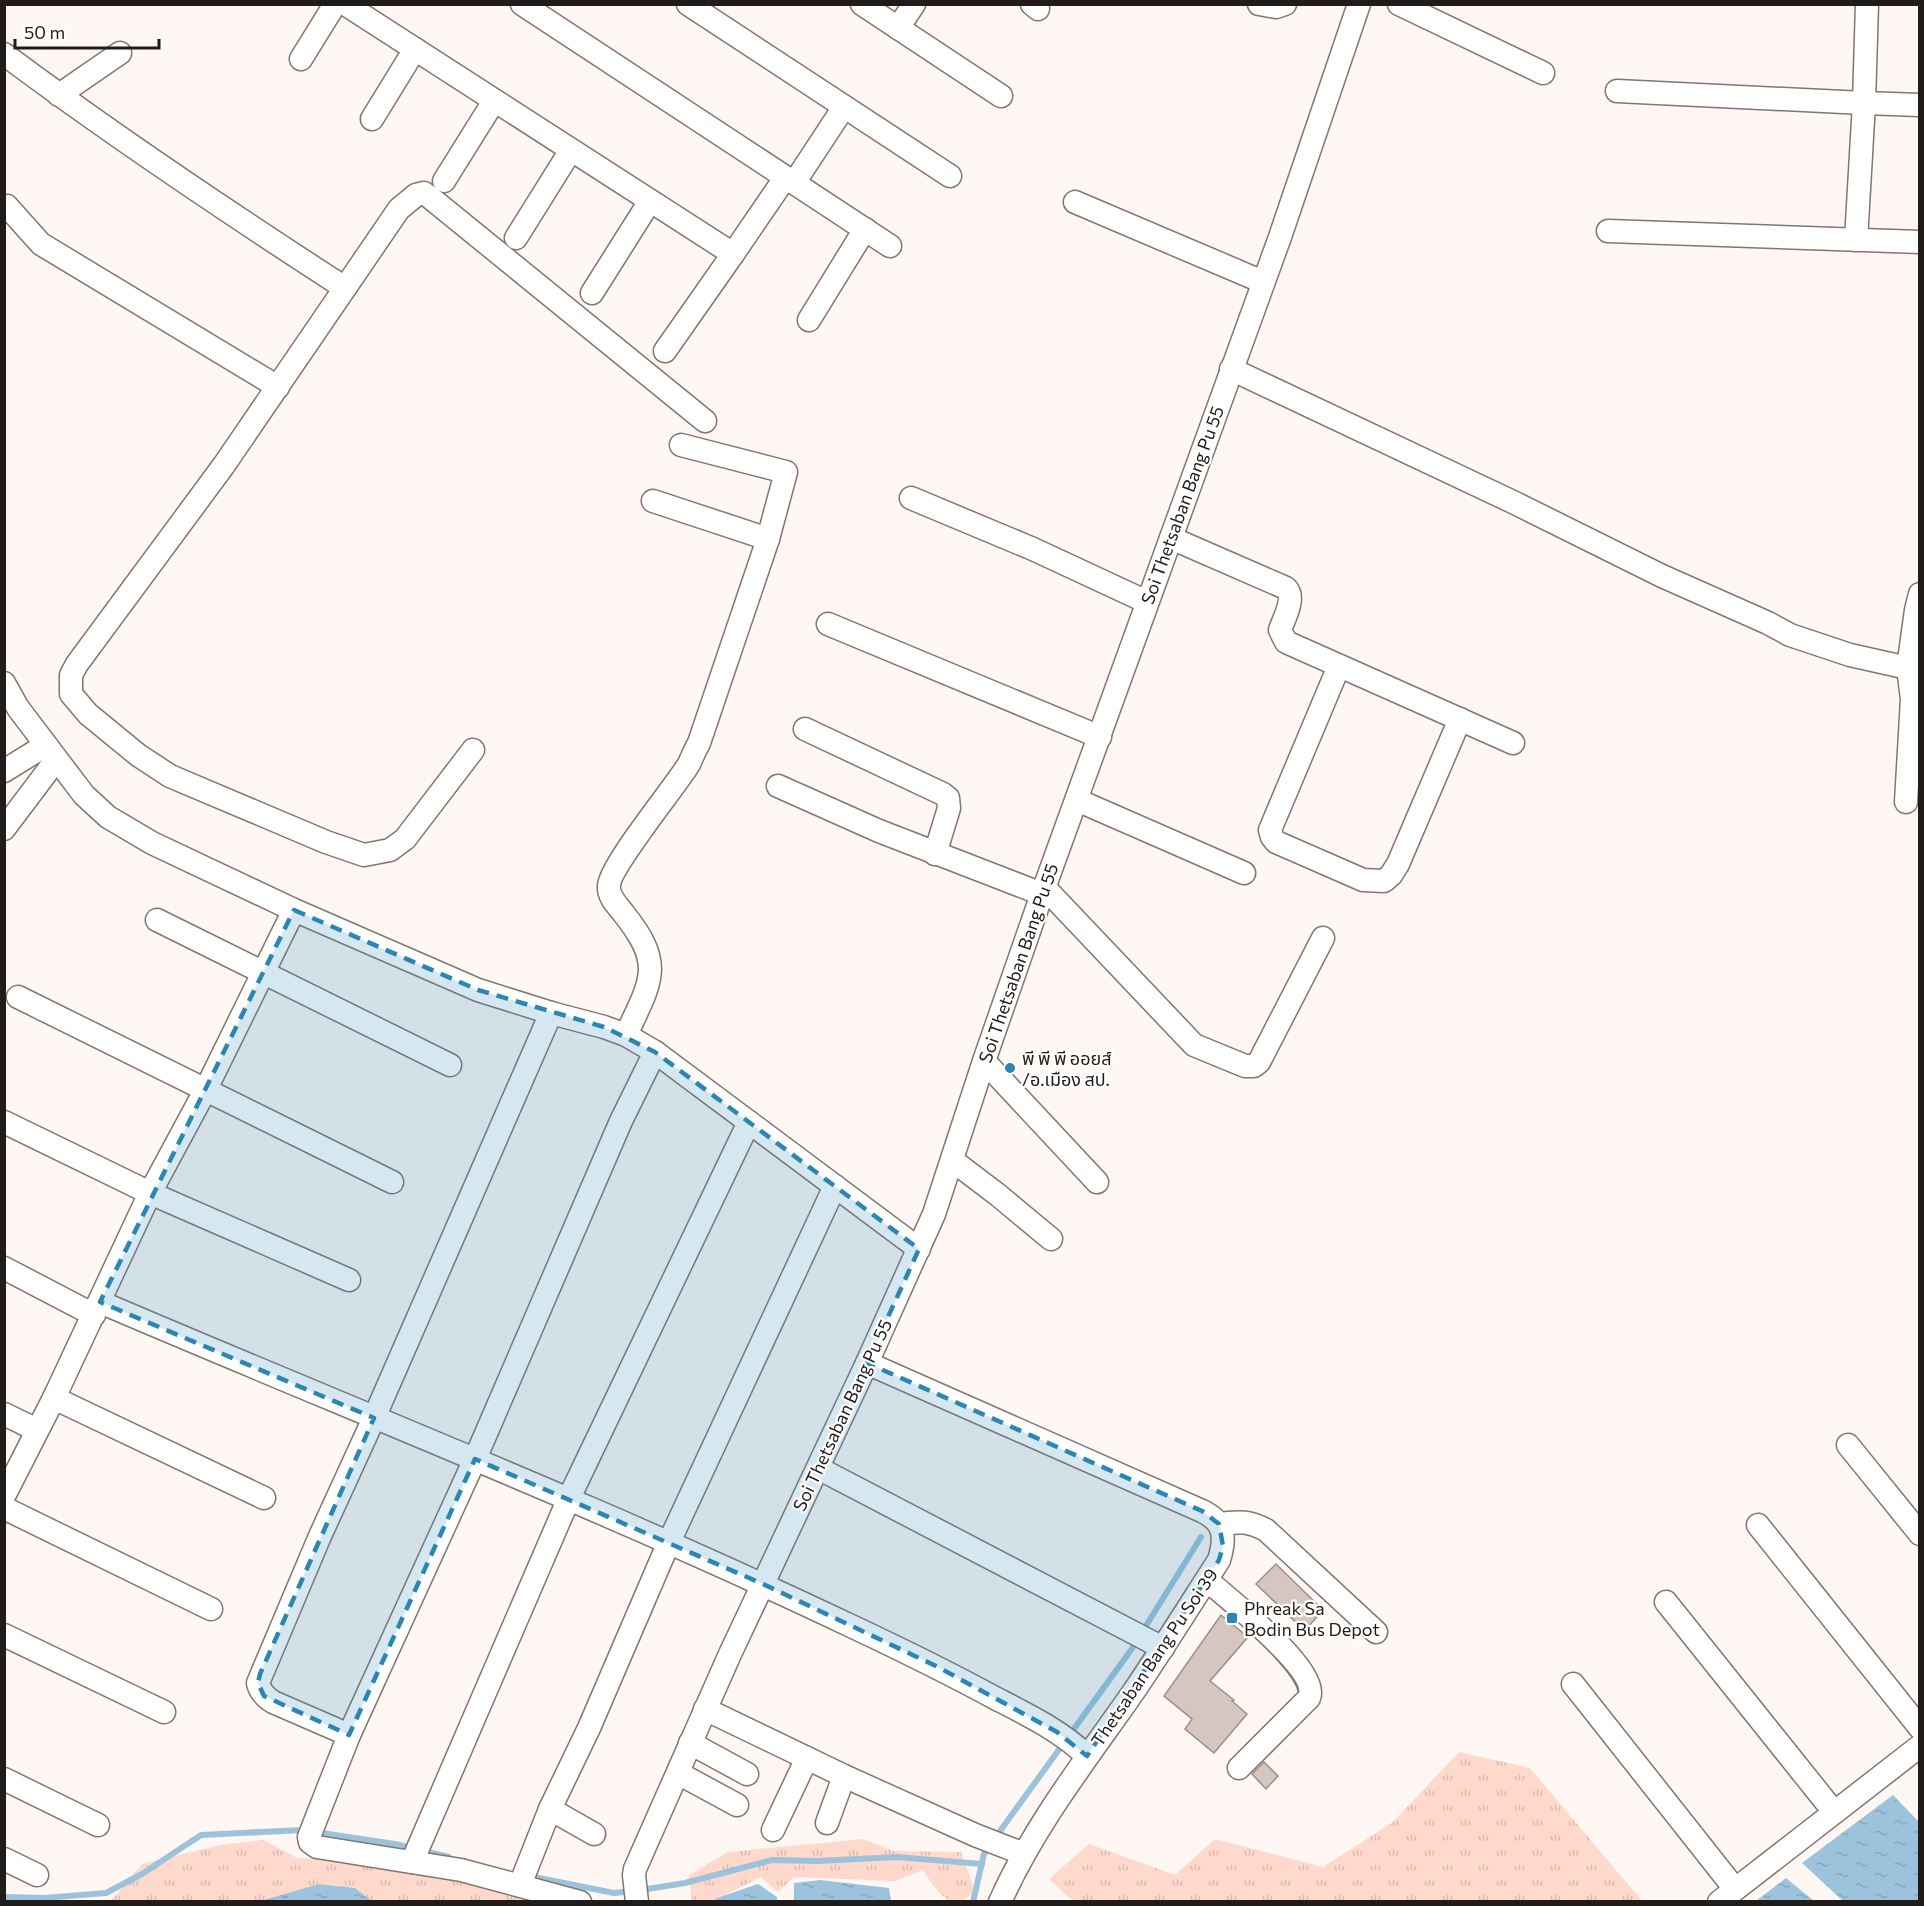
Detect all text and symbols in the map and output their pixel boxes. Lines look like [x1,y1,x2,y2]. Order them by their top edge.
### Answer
scale bar [15,12,159,50]
text: 50 m [24,21,65,43]
street label: Soi Thetsaban Bang Pu 55 [1136,403,1228,607]
street label: Soi Thetsaban Bang Pu 55 [974,860,1062,1066]
place label: พี พี พี ออยส์ /อ.เมือง สป. [1022,1047,1112,1090]
marker: พี พี พี ออยส์ /อ.เมือง สป. [1003,1061,1017,1075]
street label: Soi Thetsaban Bang Pu 55 [788,1315,896,1515]
street label: Thetsaban Bang Pu Soi 39 [1086,1564,1222,1750]
place label: Phreak Sa Bodin Bus Depot [1244,1597,1380,1640]
marker: Phreak Sa Bodin Bus Depot [1225,1611,1239,1625]

